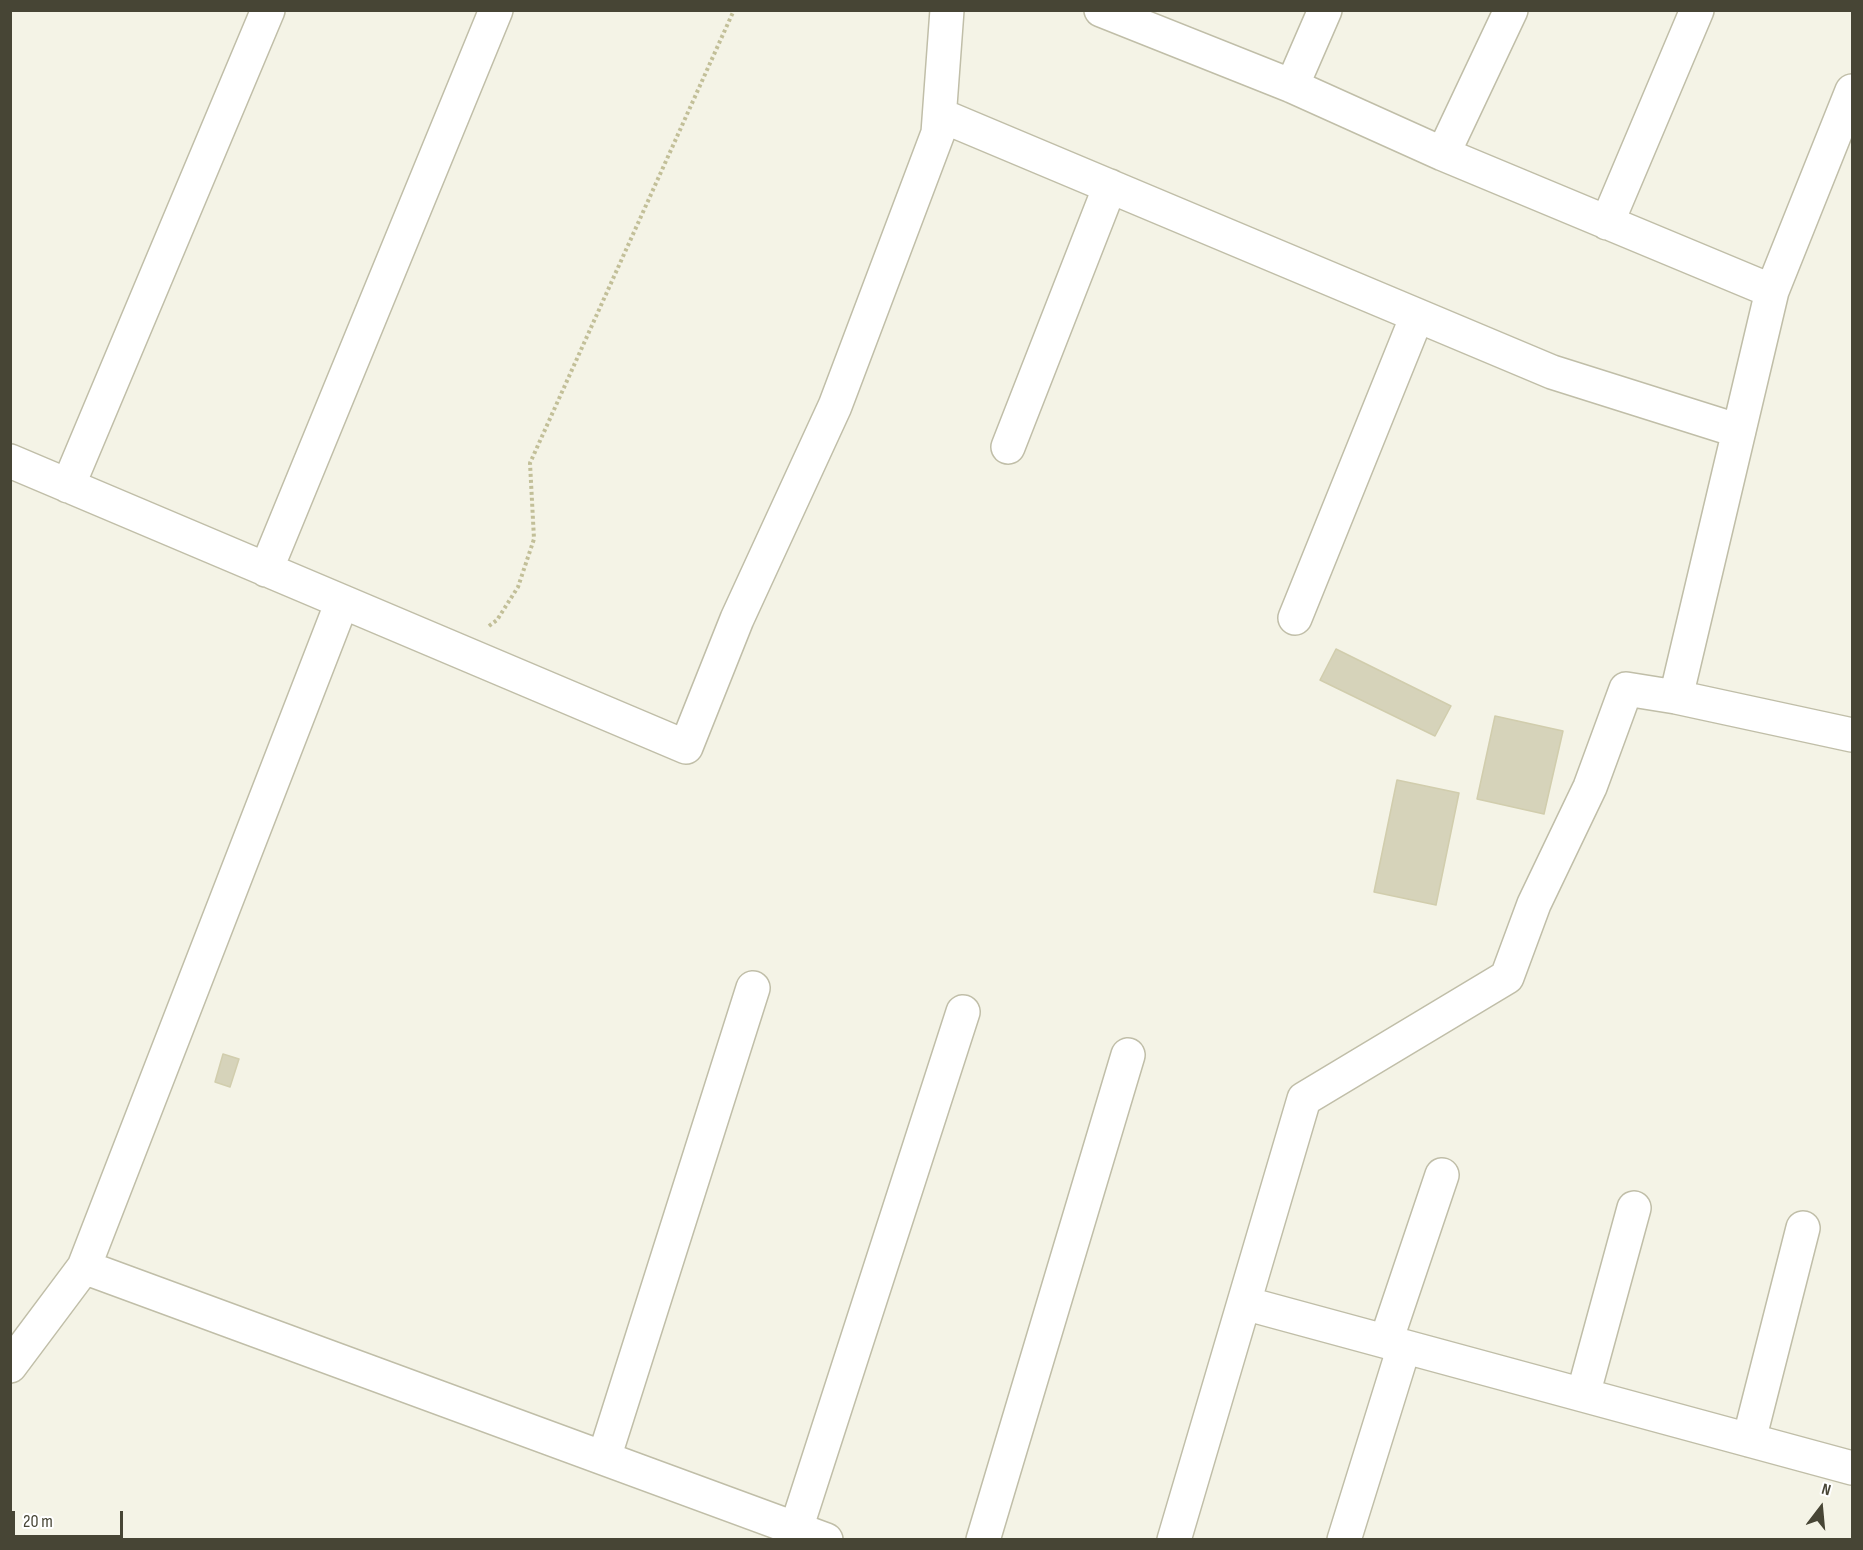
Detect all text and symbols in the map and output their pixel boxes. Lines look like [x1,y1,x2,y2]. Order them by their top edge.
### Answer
north arrow [1791,1478,1851,1538]
text: N [1819,1480,1833,1501]
scale bar [15,1499,126,1537]
text: 20 m [23,1511,53,1532]

